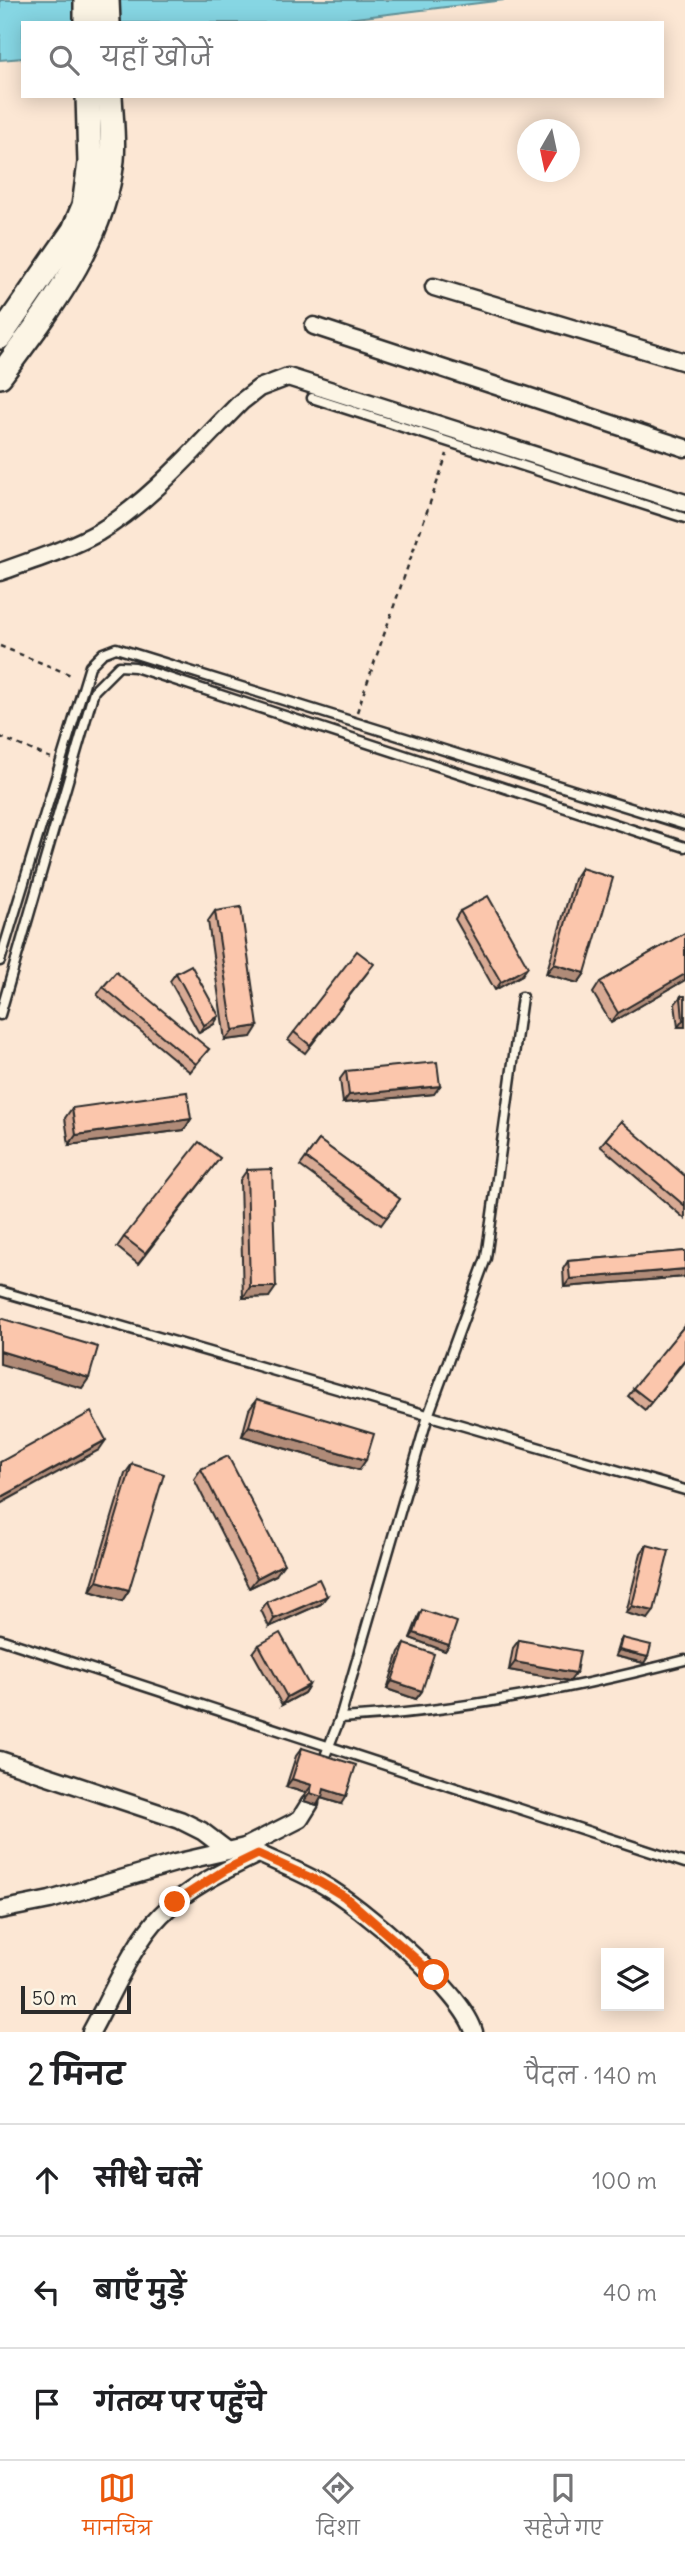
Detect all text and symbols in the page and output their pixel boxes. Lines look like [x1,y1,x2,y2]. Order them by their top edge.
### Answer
search box [21,21,664,98]
text: यहाँ खोजें [101,40,212,73]
icon: search [45,41,83,79]
north arrow [517,119,580,182]
route end [159,1886,190,1917]
map controls [601,1948,664,2011]
button: layers [601,1948,664,2011]
route start [418,1959,449,1990]
scale bar [21,1983,131,2015]
text: 50 m [32,1986,77,2010]
text: 2 मिनट [28,2055,124,2093]
text: पैदल · 140 m [525,2061,657,2090]
icon: ahead [28,2161,66,2199]
text: सीधे चलें [95,2161,201,2194]
text: 100 m [592,2166,657,2195]
icon: left [28,2273,66,2311]
text: बाएँ मुड़ें [95,2273,186,2306]
text: 40 m [603,2278,657,2307]
icon: arrive [28,2385,66,2423]
text: गंतव्य पर पहुँचे [95,2385,265,2418]
tab: मानचित्र [82,2469,152,2549]
tab: दिशा [317,2469,360,2549]
tab: सहेजे गए [524,2469,603,2549]

